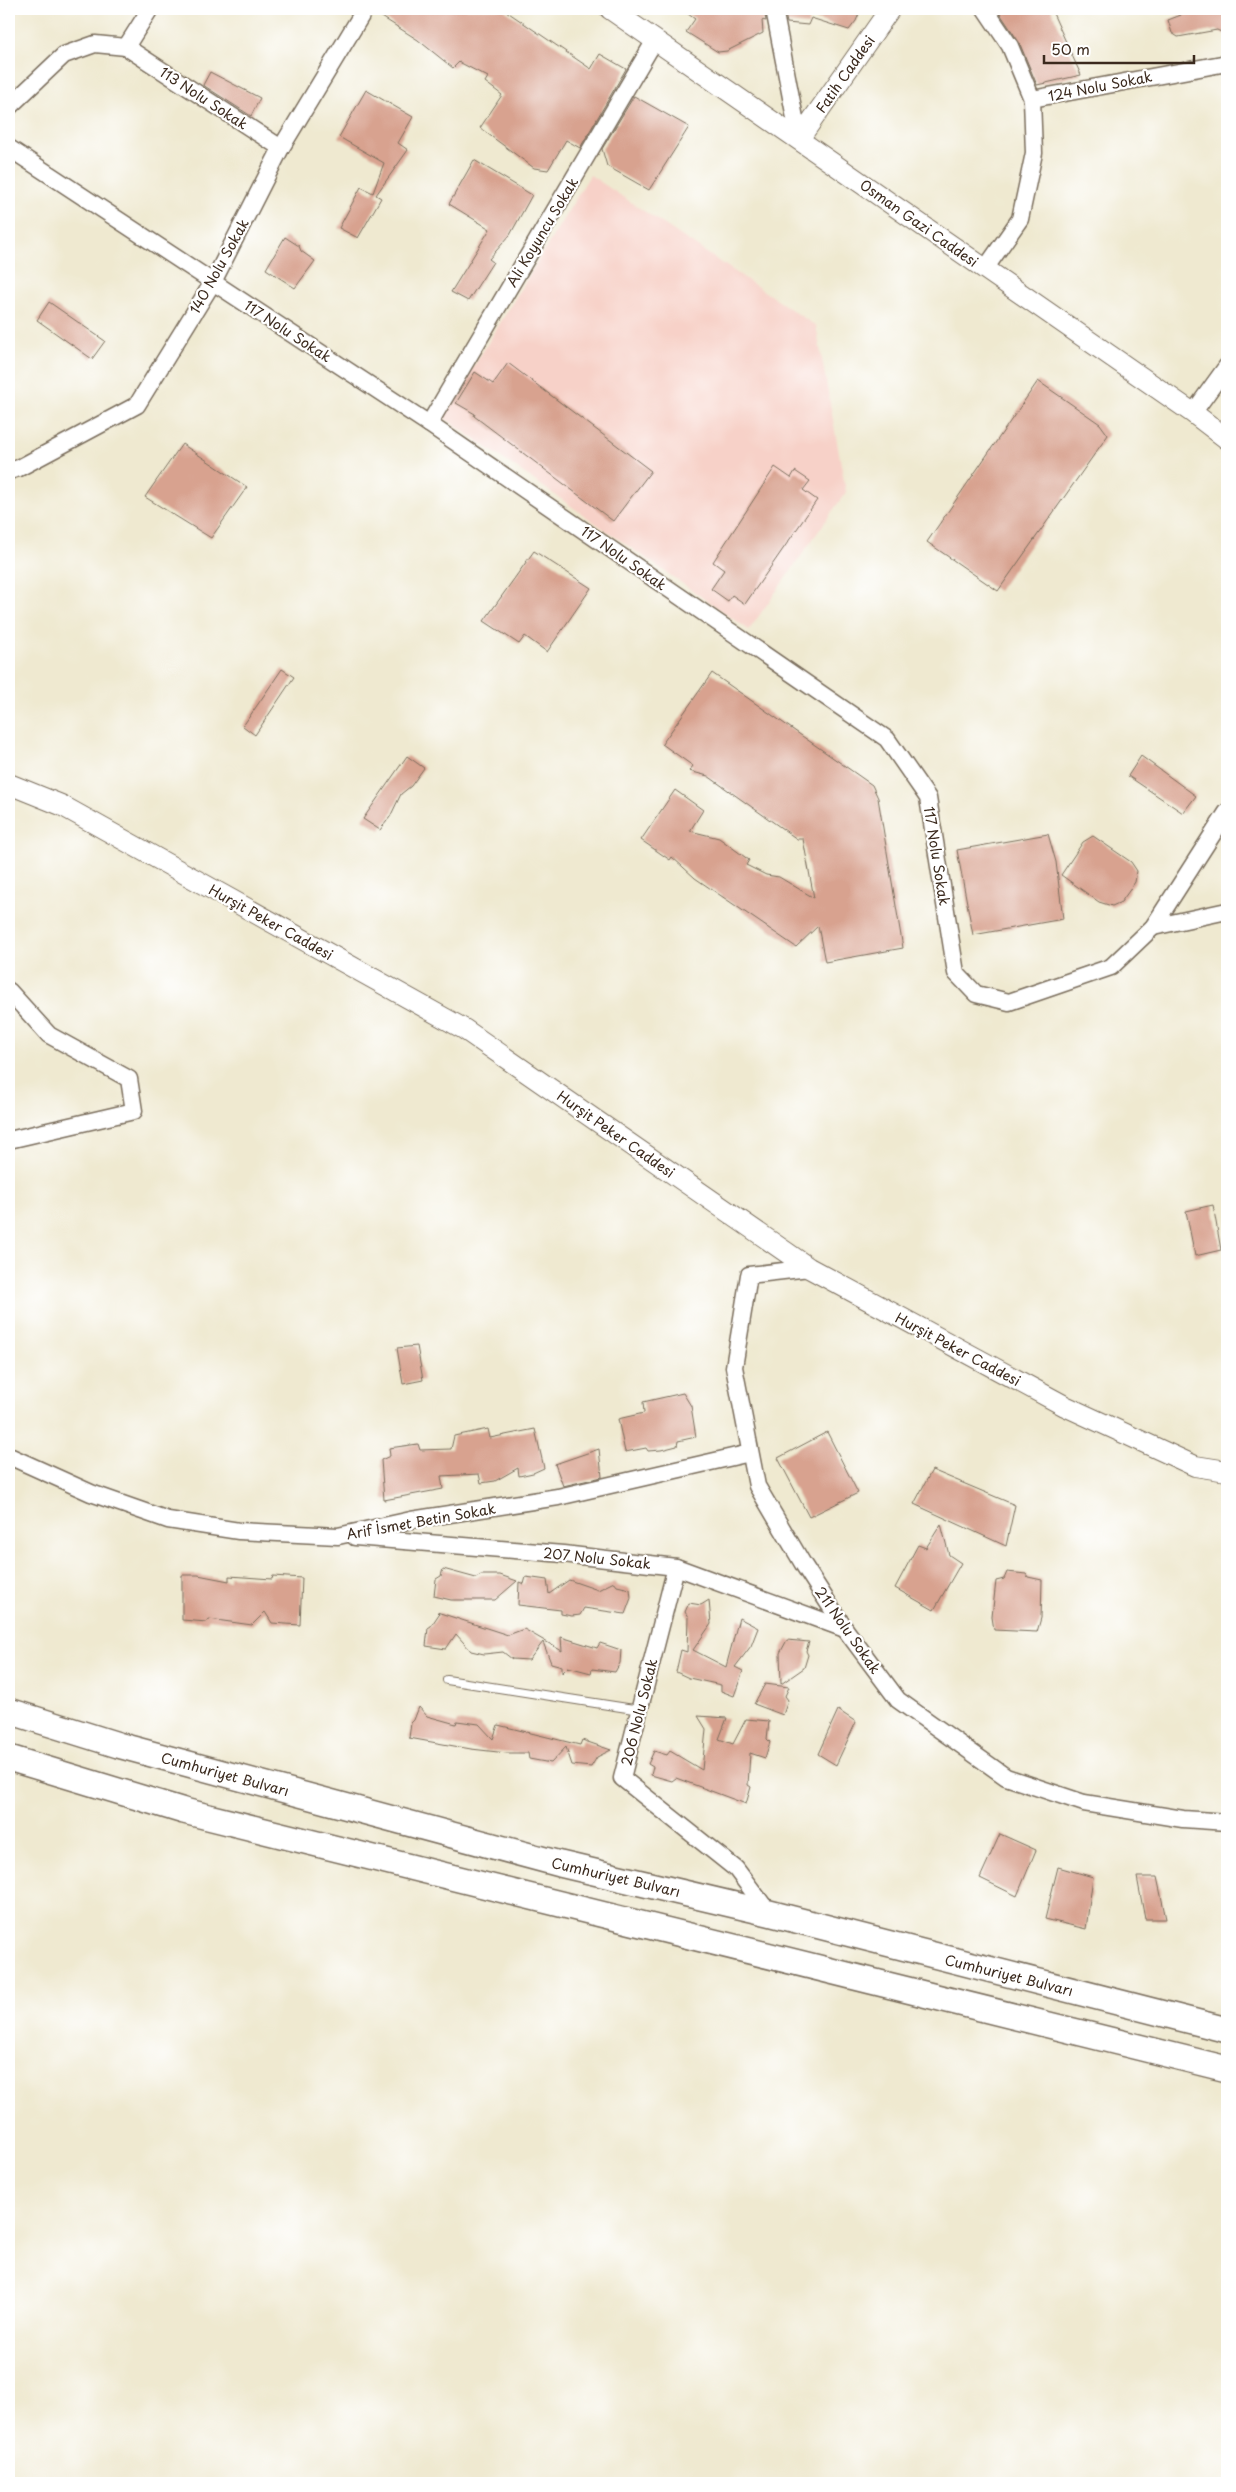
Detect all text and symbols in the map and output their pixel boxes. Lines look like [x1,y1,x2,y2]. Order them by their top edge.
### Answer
street label: Fatih Caddesi [810,31,880,117]
scale bar [1044,32,1194,64]
text: 50 m [1051,37,1090,60]
street label: 113 Nolu Sokak [156,62,252,134]
street label: 124 Nolu Sokak [1046,66,1154,106]
street label: Ali Koyuncu Sokak [501,173,583,291]
street label: Osman Gazi Caddesi [856,174,983,272]
street label: 140 Nolu Sokak [184,215,254,317]
street label: 117 Nolu Sokak [240,295,336,367]
street label: 117 Nolu Sokak [577,521,671,595]
street label: 117 Nolu Sokak [919,805,955,907]
street label: Hurşit Peker Caddesi [205,879,337,965]
street label: Hurşit Peker Caddesi [553,1085,679,1183]
street label: Hurşit Peker Caddesi [892,1307,1024,1391]
street label: Arif İsmet Betin Sokak [345,1498,497,1544]
street label: 207 Nolu Sokak [542,1542,652,1574]
street label: 211 Nolu Sokak [810,1582,886,1678]
street label: 206 Nolu Sokak [616,1656,662,1768]
street label: Cumhuriyet Bulvarı [159,1747,291,1801]
street label: Cumhuriyet Bulvarı [549,1852,683,1902]
street label: Cumhuriyet Bulvarı [943,1949,1075,2001]

